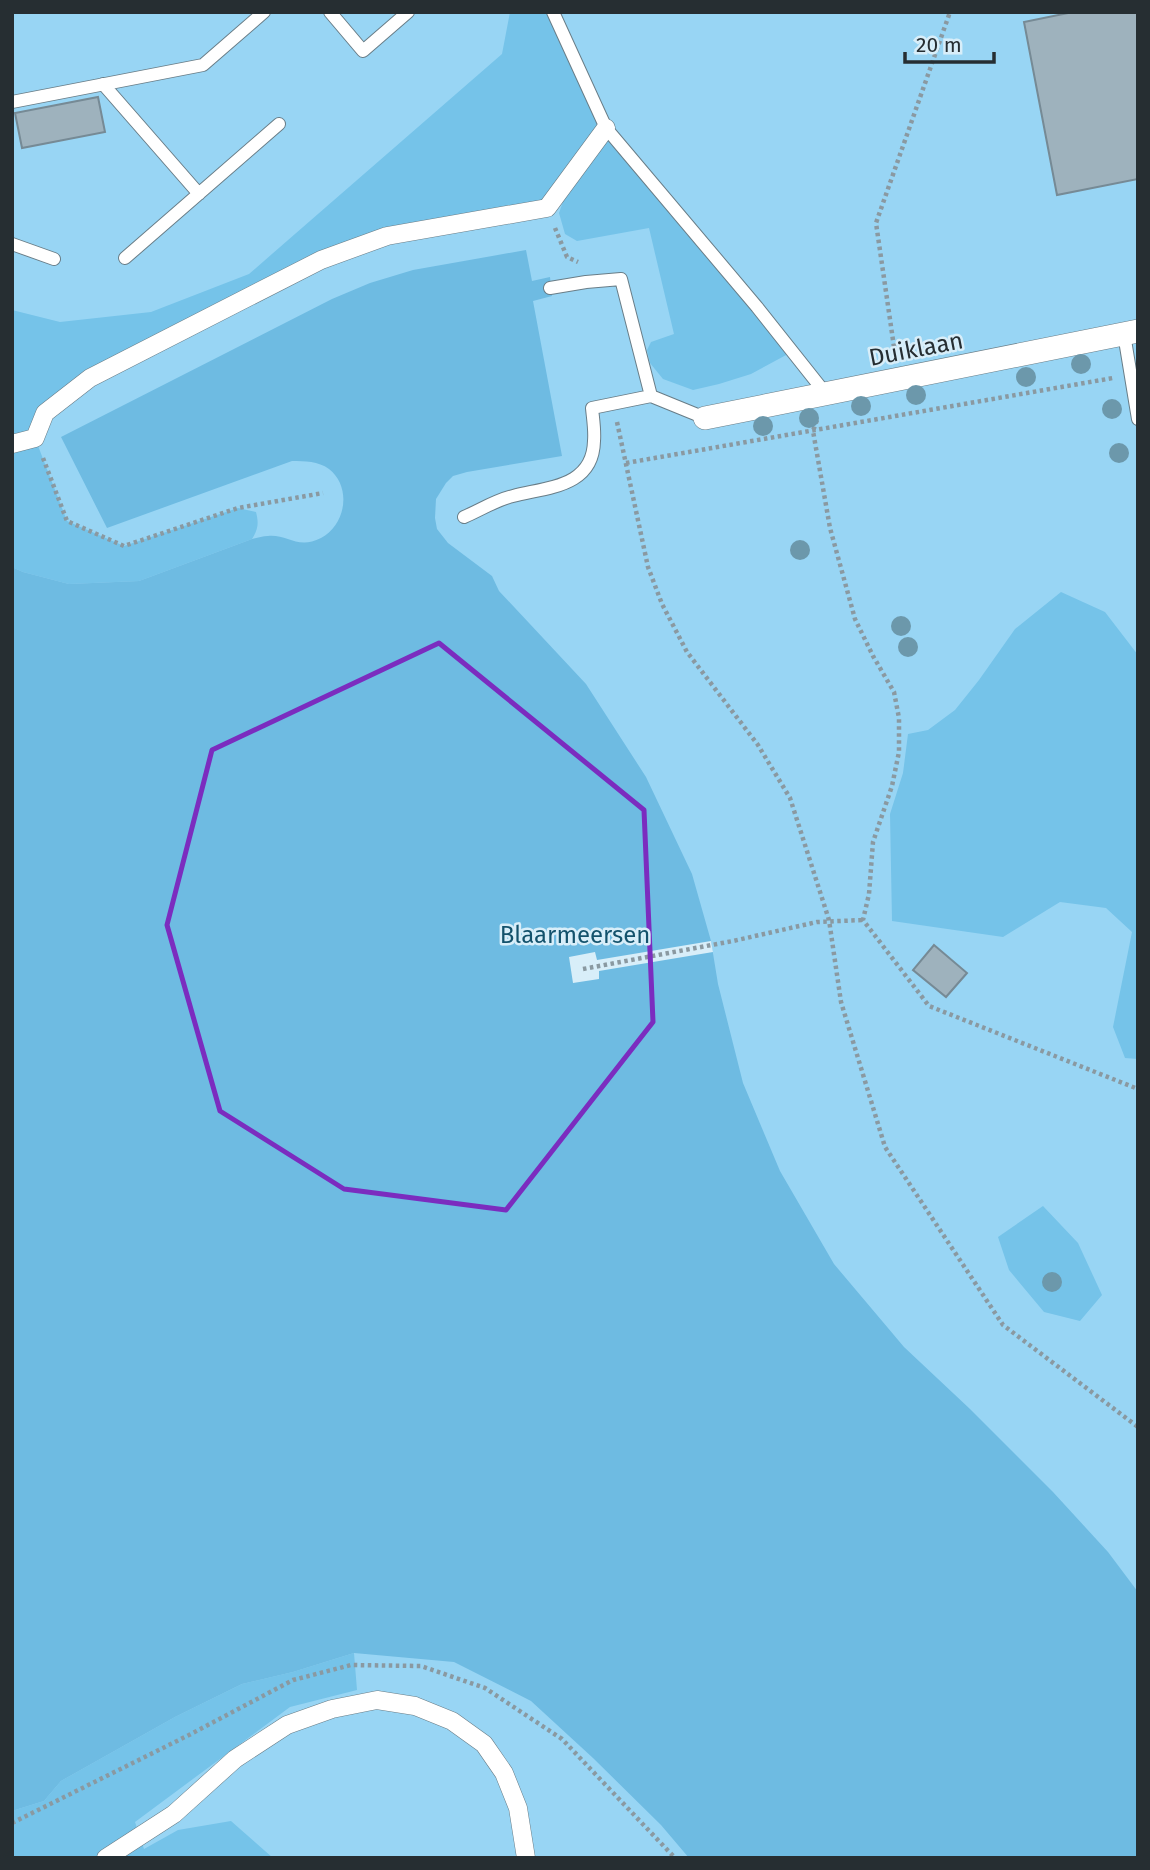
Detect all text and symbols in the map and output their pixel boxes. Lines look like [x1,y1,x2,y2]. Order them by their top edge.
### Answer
scale bar [905,21,994,65]
text: 20 m [916,32,962,58]
street label: Duiklaan [866,326,966,372]
park label: Blaarmeersen [500,921,650,949]

